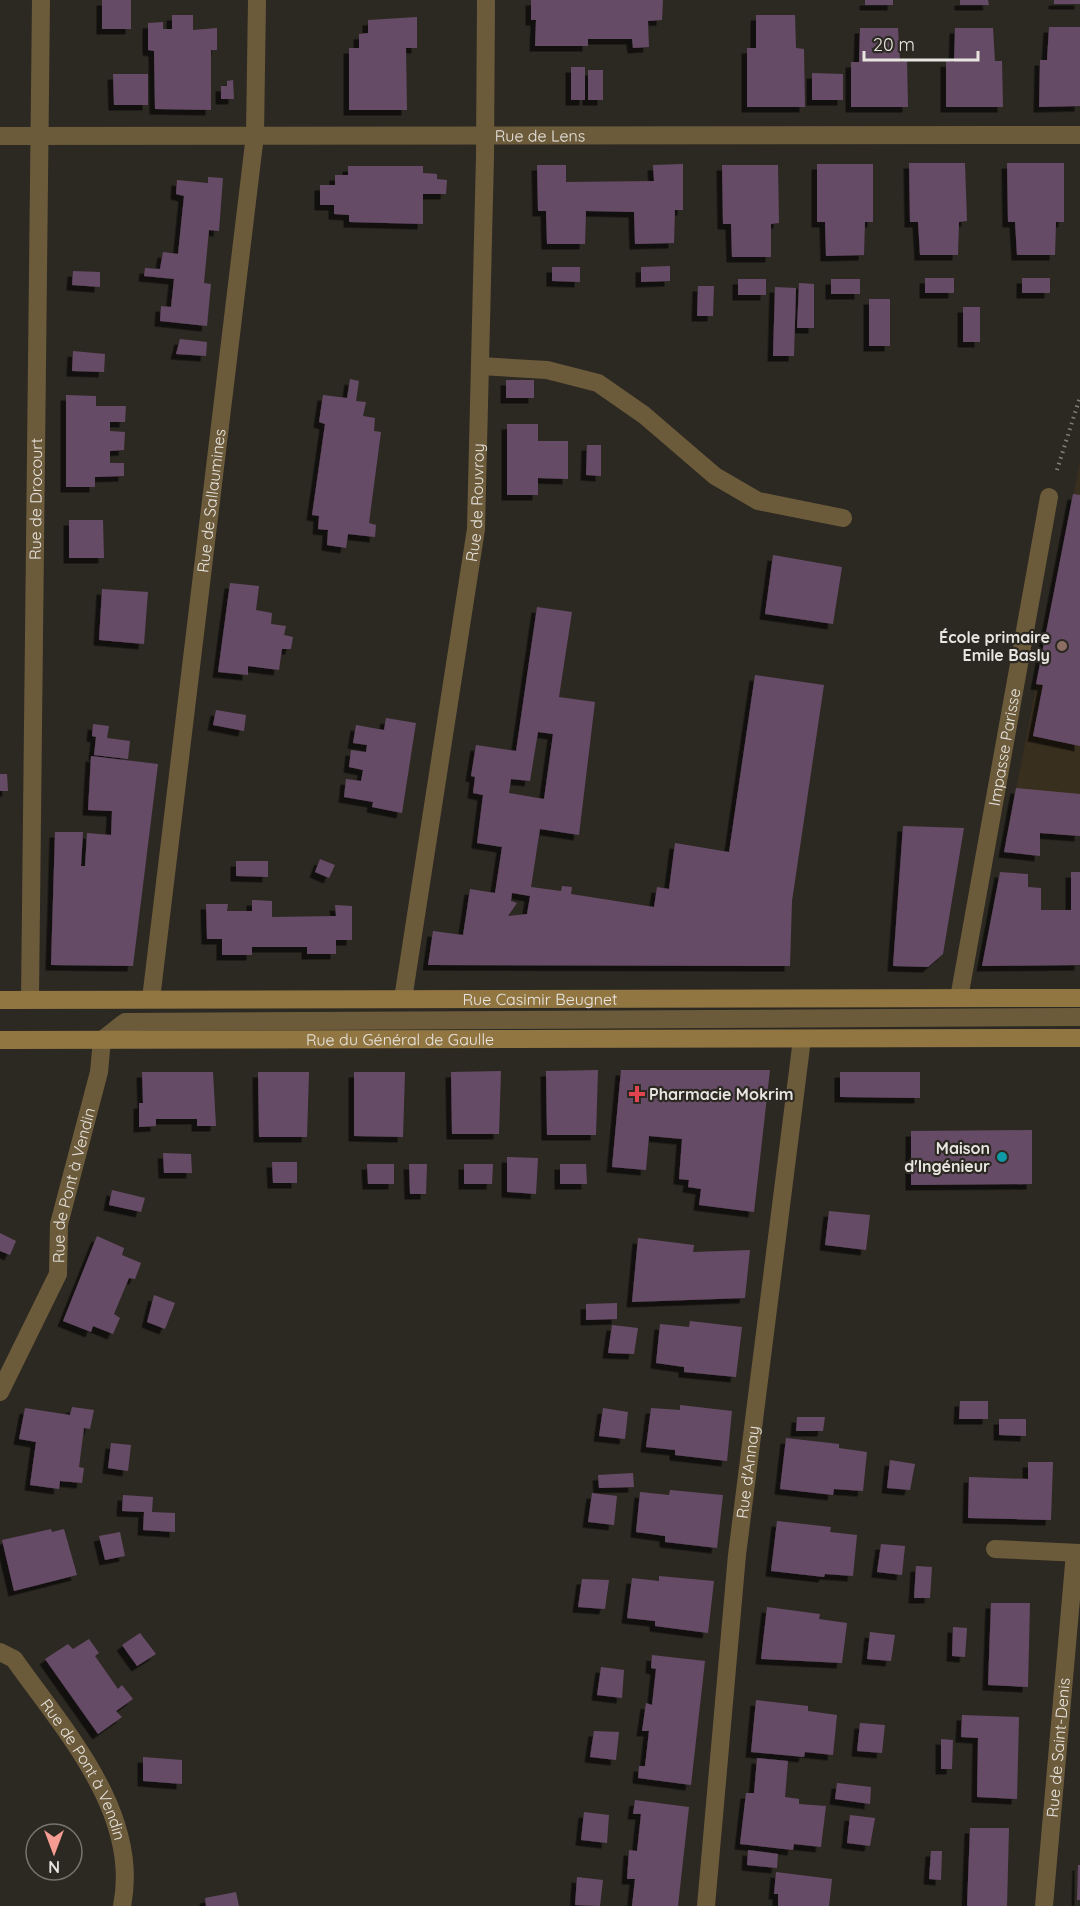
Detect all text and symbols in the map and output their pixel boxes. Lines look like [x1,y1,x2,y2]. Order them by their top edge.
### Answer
scale bar [864,24,978,62]
text: 20 m [873,33,915,56]
street label: Rue de Lens [495,125,585,146]
street label: Rue de Sallaumines [192,428,230,574]
street label: Rue de Drocourt [25,438,46,560]
street label: Rue de Rouvroy [461,443,488,563]
place label: École primaire Emile Basly [939,627,1050,665]
marker: École primaire Emile Basly [1055,639,1069,653]
street label: Impasse Parisse [984,687,1024,808]
street label: Rue Casimir Beugnet [463,989,617,1009]
street label: Rue du Général de Gaulle [306,1029,494,1049]
place label: Pharmacie Mokrim [649,1084,794,1104]
marker: Pharmacie Mokrim [630,1087,644,1101]
street label: Rue de Pont à Vendin [48,1105,99,1263]
place label: Maison d'Ingénieur [904,1138,990,1176]
marker: Maison d'Ingénieur [995,1150,1009,1164]
street label: Rue d'Annay [732,1424,763,1520]
street label: Rue de Saint-Denis [1042,1677,1074,1818]
street label: Rue de Pont à Vendin [36,1695,130,1842]
north arrow [24,1822,84,1882]
text: N [48,1857,60,1877]

